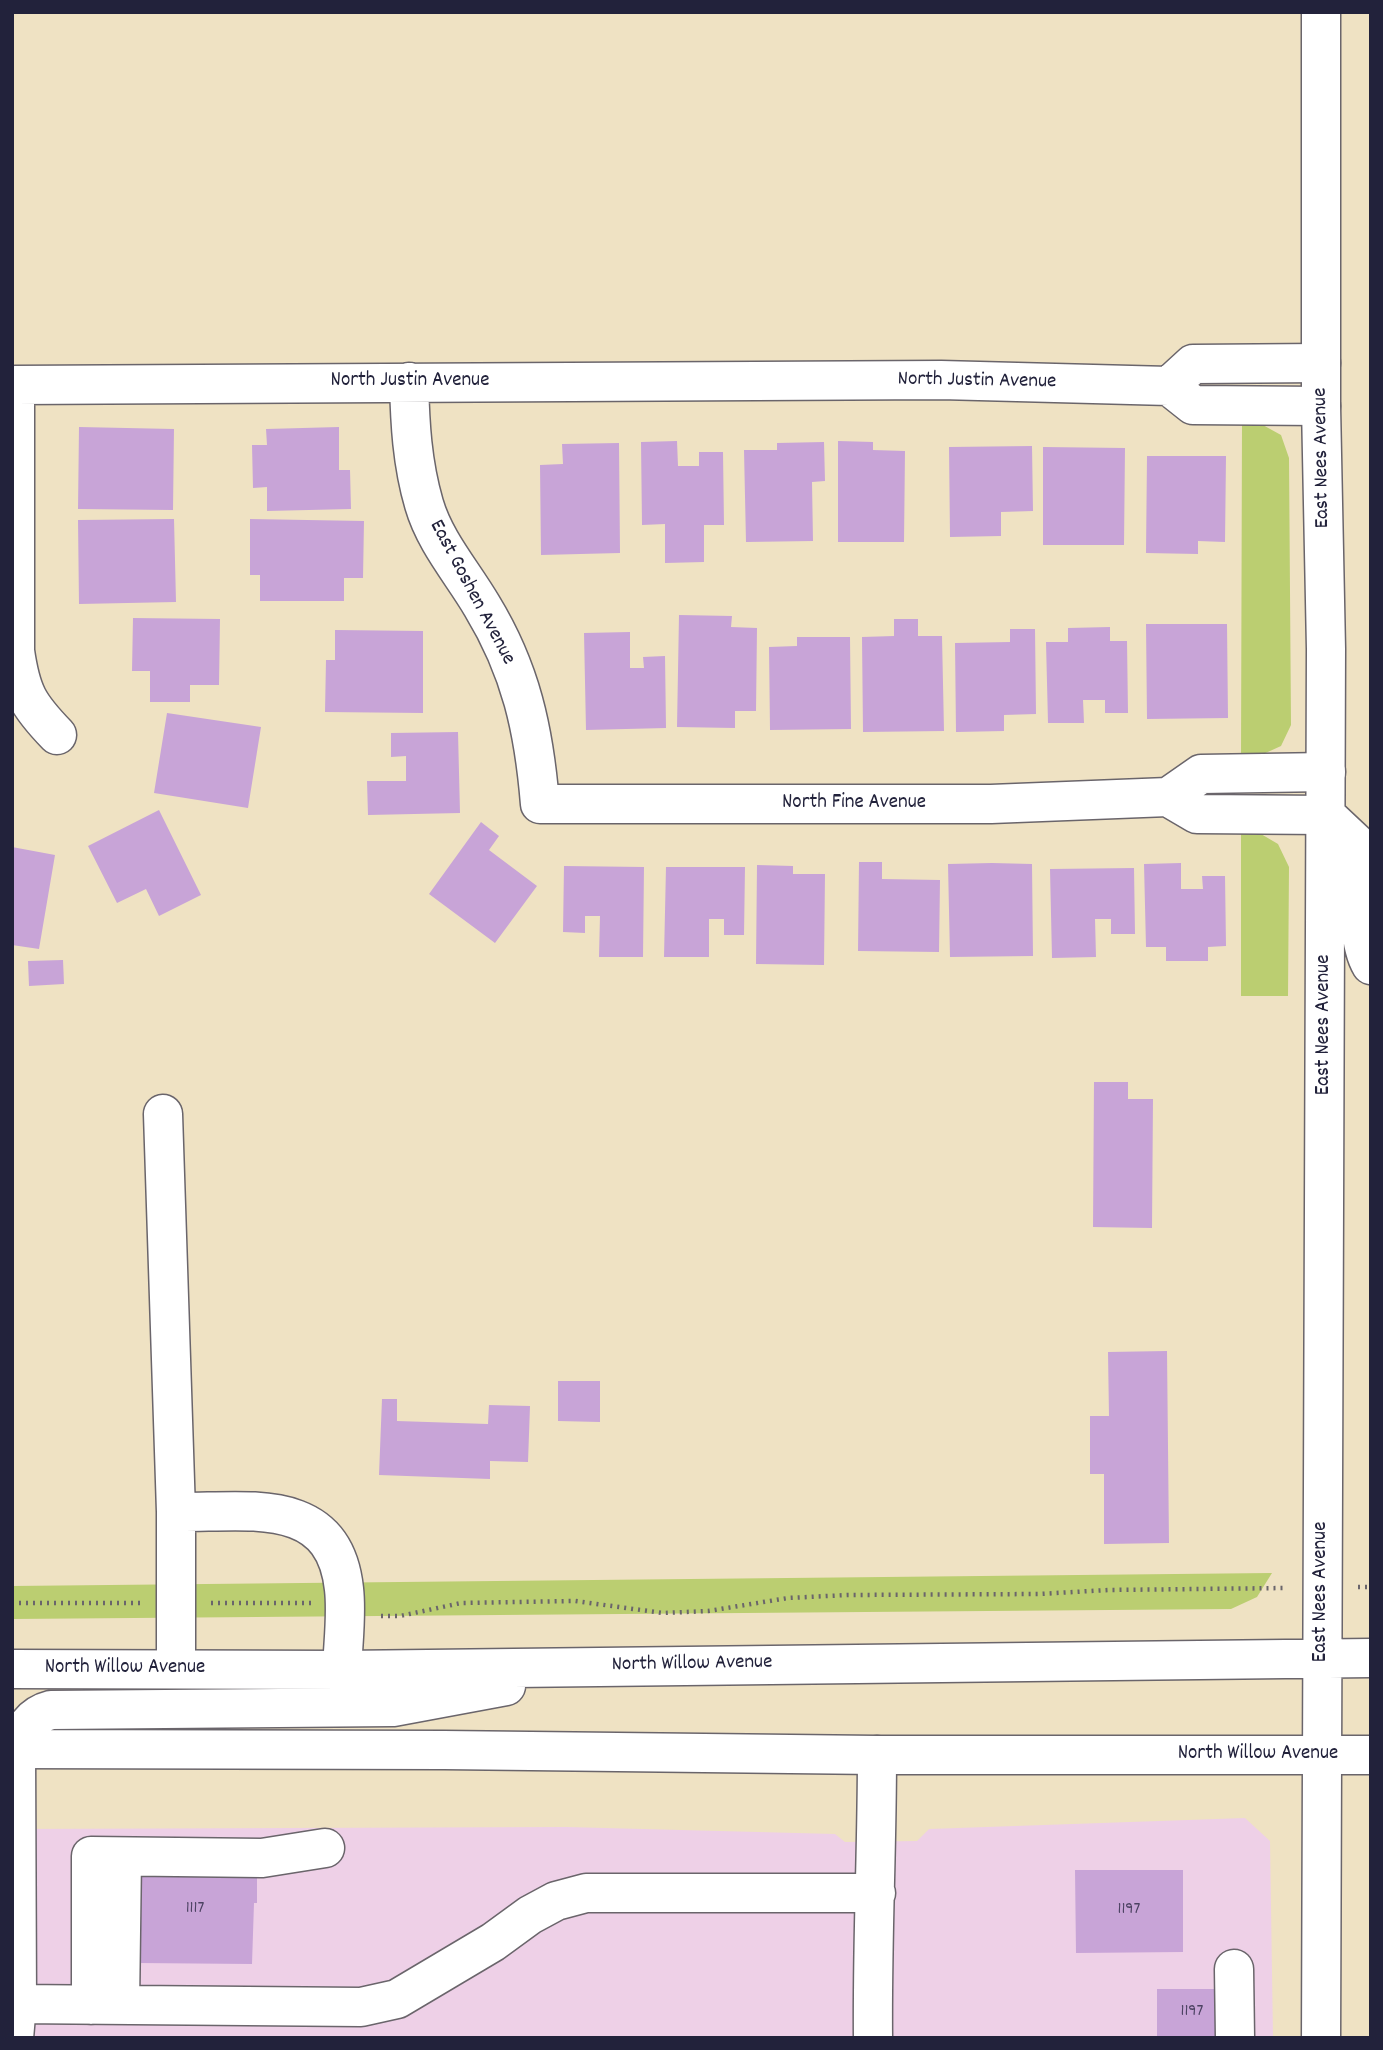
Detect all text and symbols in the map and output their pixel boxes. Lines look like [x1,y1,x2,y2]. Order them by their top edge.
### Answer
street label: North Justin Avenue [897,368,1057,396]
street label: North Justin Avenue [331,369,489,395]
street label: East Nees Avenue [1309,387,1337,529]
street label: East Goshen Avenue [422,516,520,670]
street label: North Fine Avenue [782,791,926,817]
street label: East Nees Avenue [1312,955,1338,1095]
street label: East Nees Avenue [1309,1522,1335,1662]
street label: North Willow Avenue [611,1651,773,1679]
street label: North Willow Avenue [45,1656,205,1682]
street label: North Willow Avenue [1178,1742,1338,1768]
house number: 1117 [186,1899,204,1921]
house number: 1197 [1117,1900,1141,1922]
house number: 1197 [1180,2002,1204,2024]

